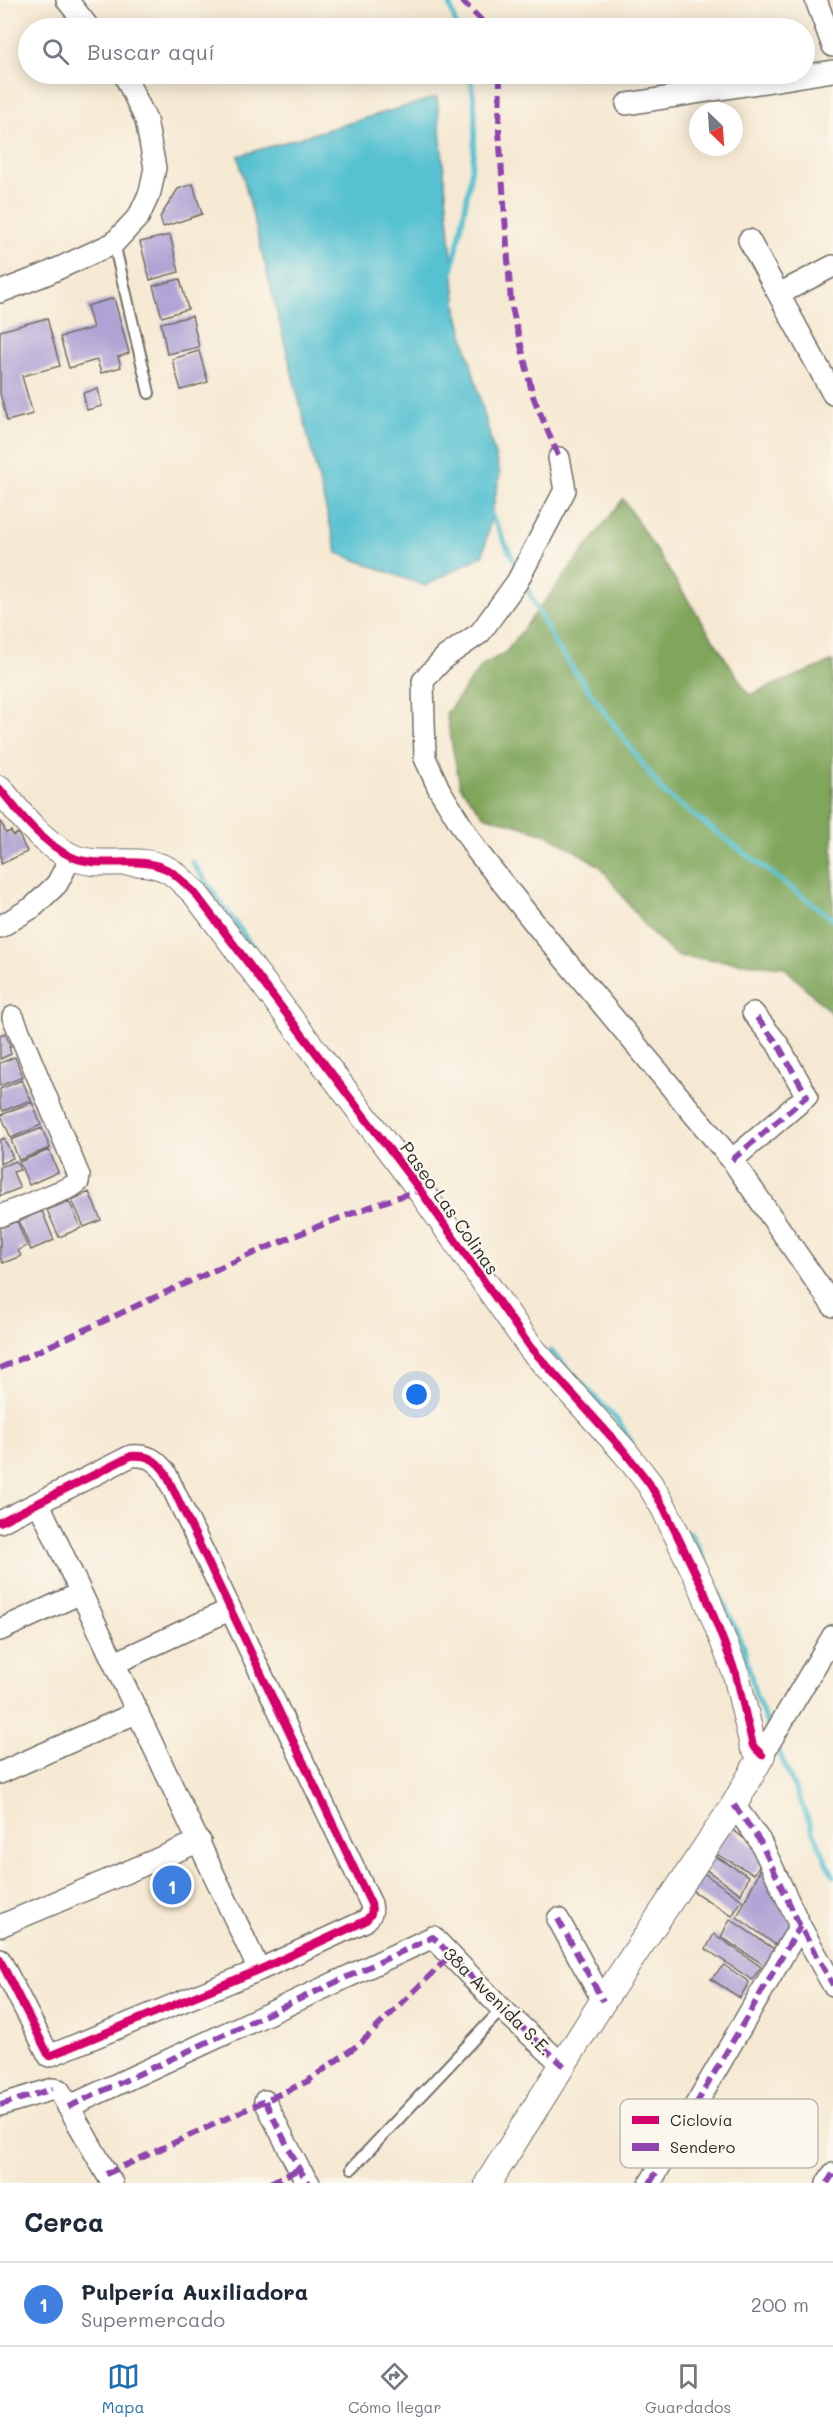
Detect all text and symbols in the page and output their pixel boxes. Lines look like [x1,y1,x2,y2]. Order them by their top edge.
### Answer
search box [18,18,815,84]
icon: search [39,35,72,68]
text: Buscar aquí [87,37,215,66]
north arrow [689,102,743,156]
street label: Paseo Las Colinas [395,1137,505,1279]
your location [402,1380,431,1409]
pin: 1 [152,1862,192,1908]
street label: 38a Avenida S.E. [438,1941,558,2061]
legend [620,2099,818,2168]
text: Ciclovía [670,2109,733,2130]
text: Sendero [670,2136,735,2157]
text: Cerca [24,2205,104,2239]
text: Pulpería Auxiliadora [81,2277,308,2306]
text: 1 [39,2291,48,2317]
text: 200 m [751,2291,809,2317]
text: Supermercado [81,2306,225,2332]
tab: Mapa [102,2360,144,2417]
tab: Cómo llegar [348,2360,441,2417]
tab: Guardados [645,2360,731,2417]

